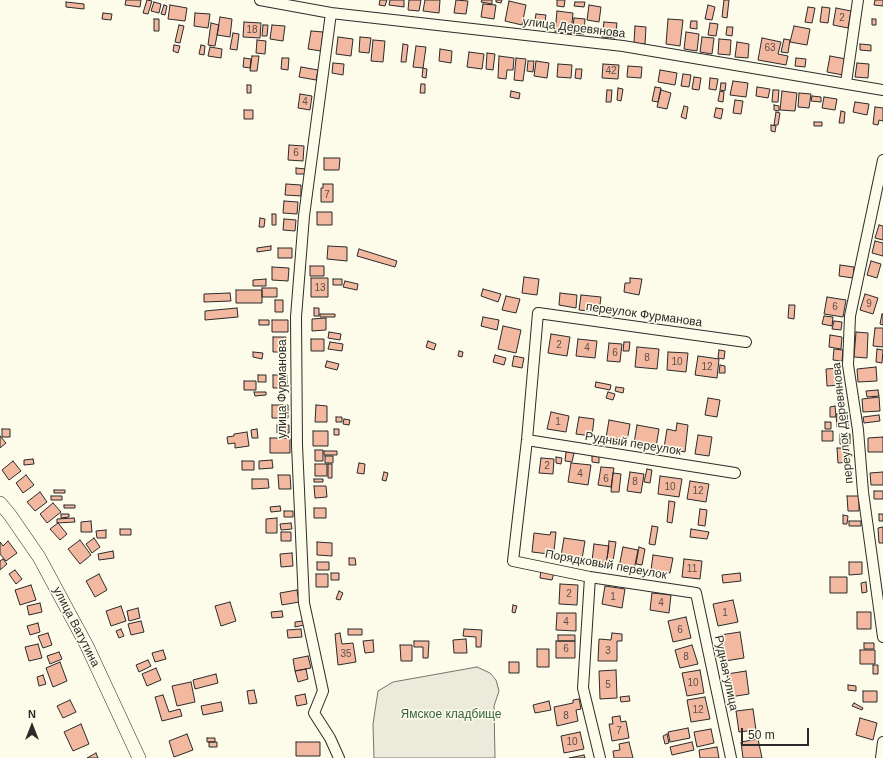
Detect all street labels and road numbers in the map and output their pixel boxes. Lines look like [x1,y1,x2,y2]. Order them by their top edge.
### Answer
street label: улица Деревянова [522,15,626,41]
street label: переулок Фурманова [585,300,703,330]
street label: улица Фурманова [276,339,290,439]
street label: переулок Деревянова [829,362,857,484]
street label: Рудный переулок [584,429,682,459]
street label: Порядковый переулок [544,547,668,583]
street label: улица Ватутина [50,585,102,669]
street label: Рудная улица [711,634,741,712]

